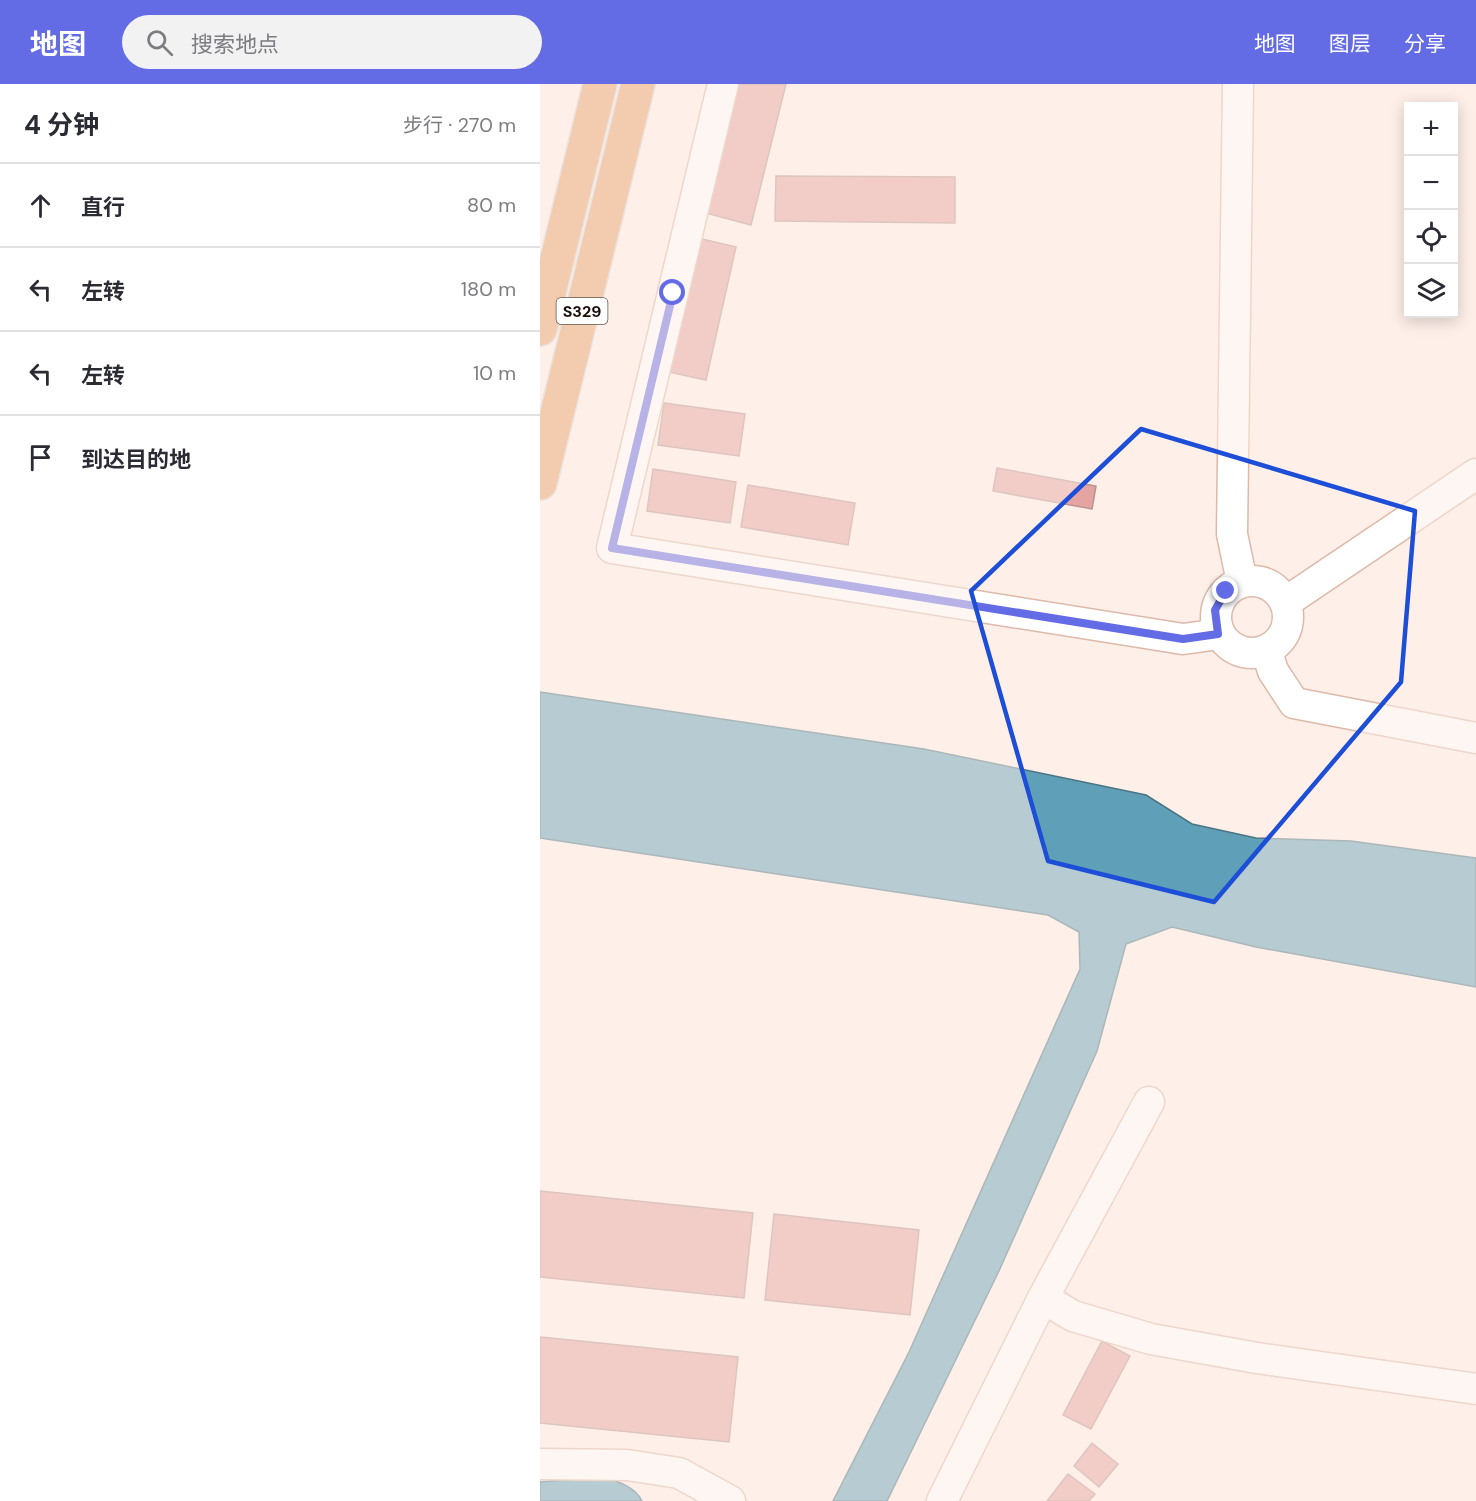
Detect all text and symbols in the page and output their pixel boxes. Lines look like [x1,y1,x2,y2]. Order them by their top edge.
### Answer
search box [122,15,542,69]
text: 地图 [30,26,86,63]
icon: search [143,26,176,59]
text: 搜索地点 [191,30,279,59]
text: 地图 [1254,30,1296,58]
text: 图层 [1329,30,1371,58]
text: 分享 [1404,30,1446,58]
map controls [1404,102,1458,318]
button: + [1404,102,1458,156]
text: 4 分钟 [24,108,99,142]
text: 步行 · 270 m [403,112,516,138]
button: − [1404,156,1458,210]
icon: ahead [24,189,57,222]
text: 80 m [467,192,516,218]
text: 直行 [81,193,125,222]
button: locate [1404,210,1458,264]
button: layers [1404,264,1458,318]
icon: left [24,273,57,306]
text: 180 m [461,276,516,302]
text: 左转 [81,277,125,306]
route start [659,279,685,305]
road number: S329 [556,298,608,324]
icon: left [24,357,57,390]
text: 10 m [473,360,516,386]
text: 左转 [81,361,125,390]
icon: arrive [24,441,57,474]
text: 到达目的地 [81,445,191,474]
route end [1212,577,1238,603]

